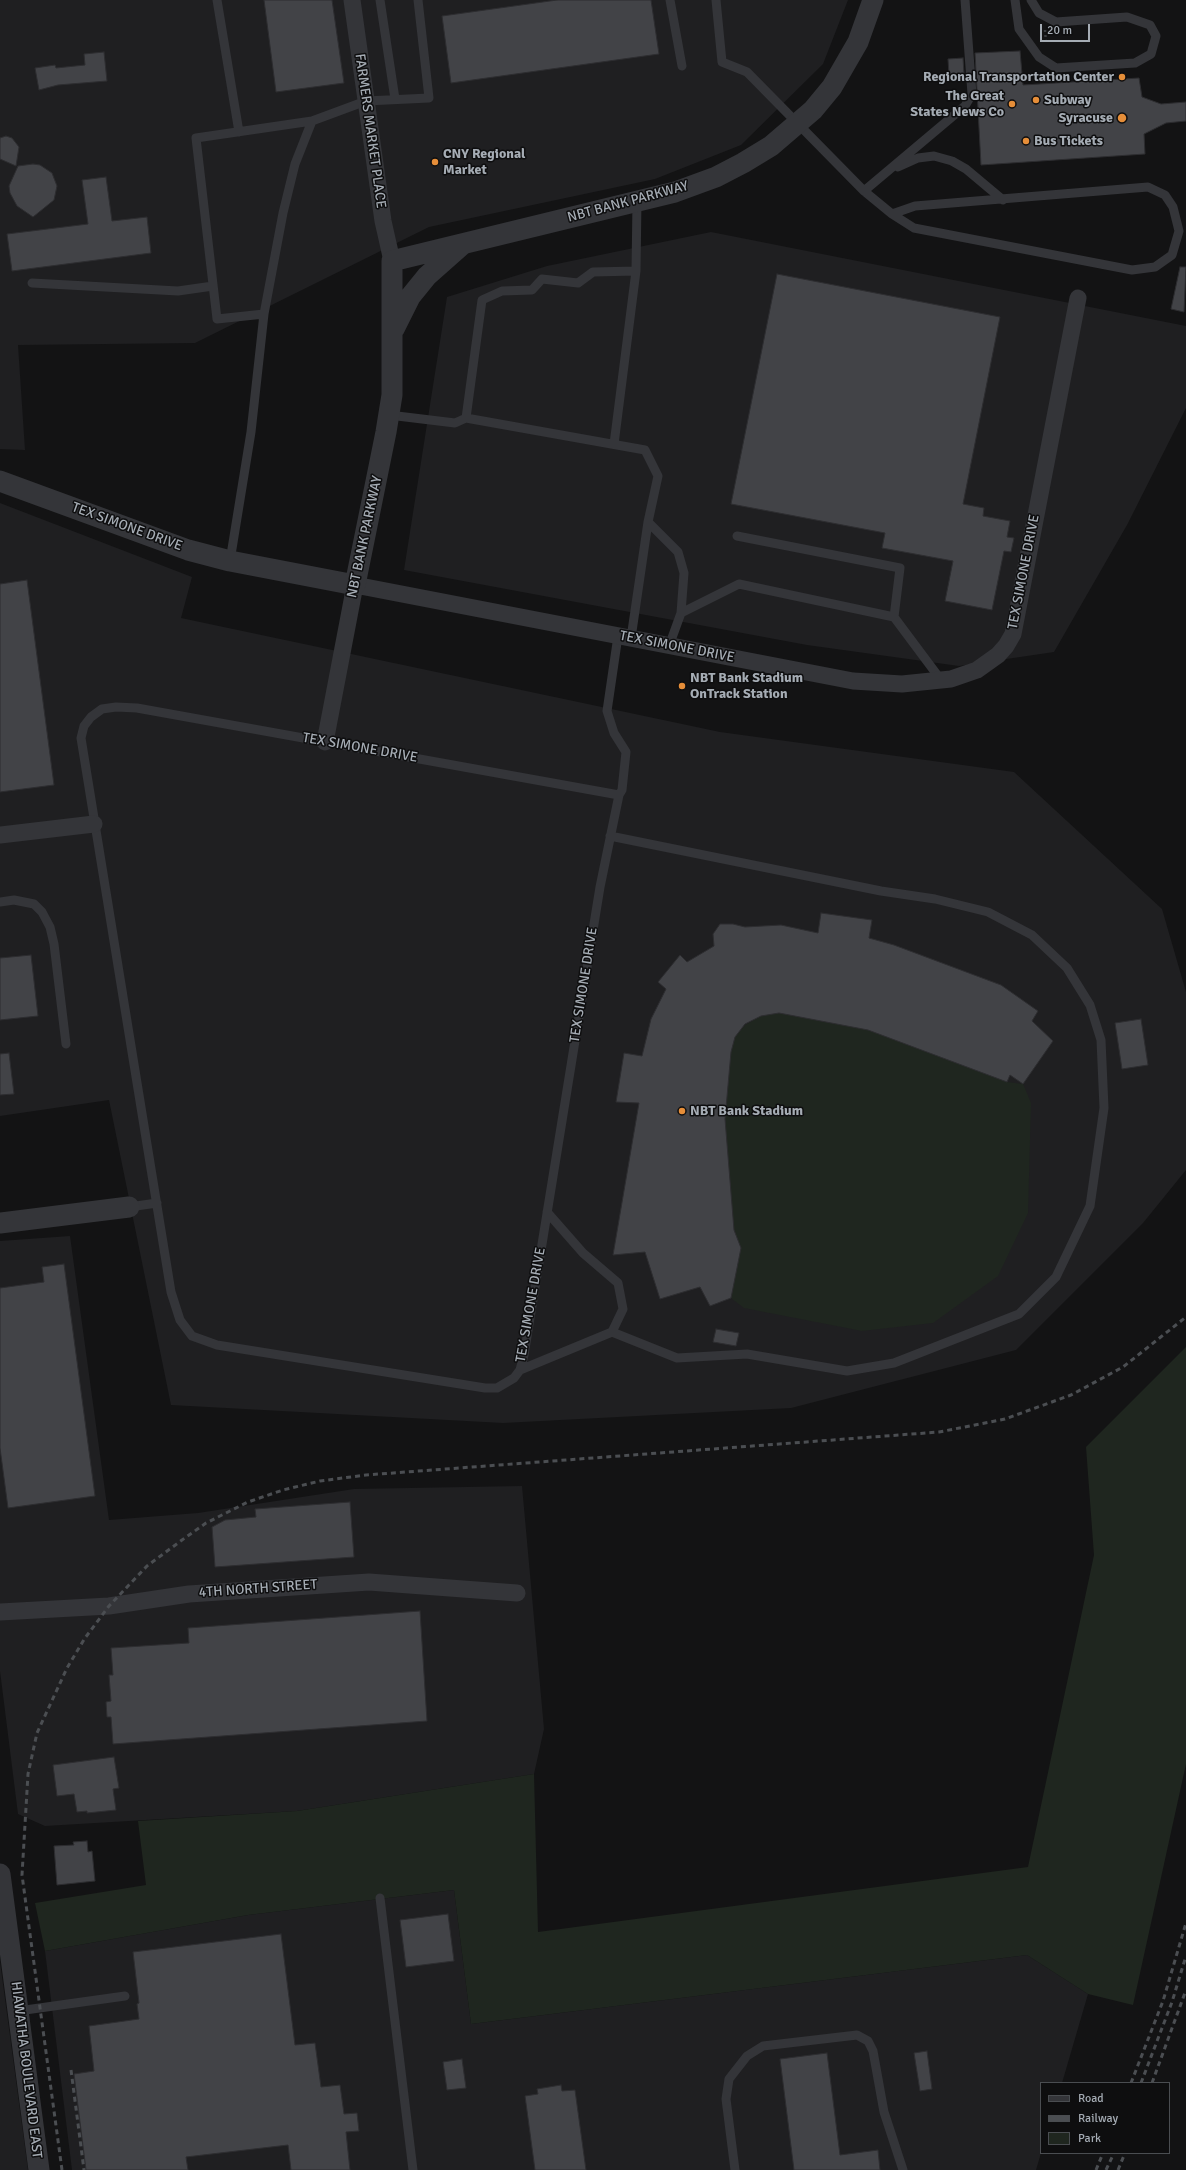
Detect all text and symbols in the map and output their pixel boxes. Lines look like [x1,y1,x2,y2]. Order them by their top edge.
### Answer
scale bar [1042,16,1092,42]
text: 20 m [1047,23,1072,38]
street label: FARMERS MARKET PLACE [351,52,389,210]
place label: Regional Transportation Center [923,69,1114,85]
marker: Regional Transportation Center [1117,72,1127,82]
place label: The Great States News Co [910,88,1004,120]
place label: Subway [1044,92,1091,108]
marker: Subway [1031,95,1041,105]
marker: The Great States News Co [1007,99,1017,109]
place label: Syracuse [1058,110,1113,126]
marker: Syracuse [1116,112,1128,124]
place label: Bus Tickets [1034,133,1103,149]
marker: Bus Tickets [1021,136,1031,146]
place label: CNY Regional Market [443,146,525,178]
marker: CNY Regional Market [430,157,440,167]
street label: NBT BANK PARKWAY [566,178,690,226]
street label: NBT BANK PARKWAY [344,474,386,600]
street label: TEX SIMONE DRIVE [69,499,185,555]
street label: TEX SIMONE DRIVE [1005,513,1043,631]
street label: TEX SIMONE DRIVE [618,628,736,666]
place label: NBT Bank Stadium OnTrack Station [690,670,803,702]
marker: NBT Bank Stadium OnTrack Station [677,681,687,691]
street label: TEX SIMONE DRIVE [301,730,419,766]
street label: TEX SIMONE DRIVE [567,926,601,1044]
place label: NBT Bank Stadium [690,1103,803,1119]
marker: NBT Bank Stadium [677,1106,687,1116]
street label: TEX SIMONE DRIVE [513,1246,549,1364]
street label: 4TH NORTH STREET [198,1576,318,1602]
street label: HIAWATHA BOULEVARD EAST [7,1981,45,2159]
legend [1040,2082,1170,2154]
text: Road [1078,2091,1104,2106]
text: Railway [1078,2111,1118,2126]
text: Park [1078,2131,1101,2146]

